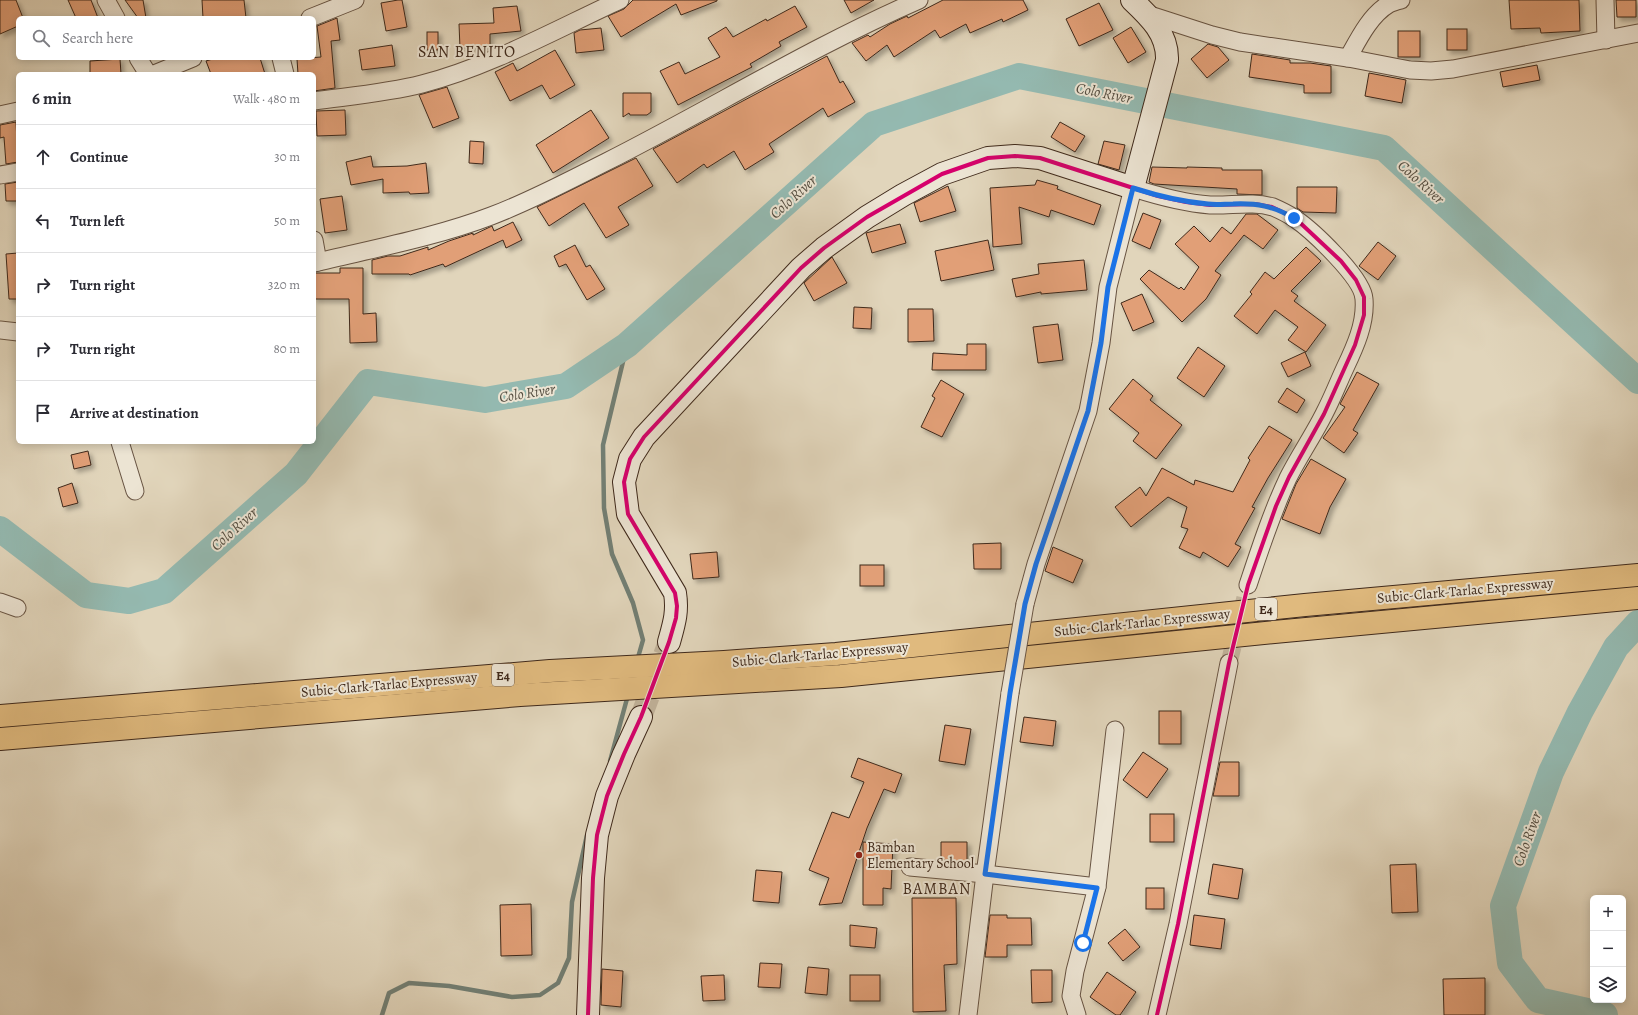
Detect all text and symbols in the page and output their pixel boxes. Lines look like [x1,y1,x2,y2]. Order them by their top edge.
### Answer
search box [16,16,316,60]
icon: search [30,27,52,49]
text: Search here [62,28,133,48]
district label: SAN BENITO [418,41,516,63]
water label: Colo River [1074,78,1134,108]
text: 6 min [32,87,72,110]
text: Walk · 480 m [233,90,300,107]
icon: ahead [32,146,54,168]
text: Continue [70,147,128,167]
text: 30 m [274,148,300,165]
water label: Colo River [1393,156,1449,209]
water label: Colo River [765,170,821,223]
route end [1285,209,1303,227]
icon: left [32,210,54,232]
text: Turn left [70,211,125,231]
text: 50 m [274,212,300,229]
icon: right [32,274,54,296]
text: Turn right [70,275,135,295]
text: 320 m [268,276,300,293]
icon: right [32,338,54,360]
text: Turn right [70,339,135,359]
text: 80 m [273,340,300,357]
water label: Colo River [498,379,557,407]
icon: arrive [32,402,54,424]
text: Arrive at destination [70,403,199,423]
water label: Colo River [206,502,262,555]
street label: Subic-Clark-Tarlac Expressway [1376,573,1555,608]
road number: E4 [1255,598,1277,620]
street label: Subic-Clark-Tarlac Expressway [1053,604,1232,641]
street label: Subic-Clark-Tarlac Expressway [731,637,910,672]
road number: E4 [492,664,514,686]
street label: Subic-Clark-Tarlac Expressway [300,667,479,702]
water label: Colo River [1508,808,1546,869]
place label: Bamban Elementary School [867,838,975,873]
marker: Bamban Elementary School [854,850,864,860]
district label: BAMBAN [903,878,971,900]
map controls [1590,895,1626,1003]
button: + [1590,895,1626,931]
button: − [1590,931,1626,967]
route start [1074,934,1092,952]
button: layers [1590,967,1626,1003]

